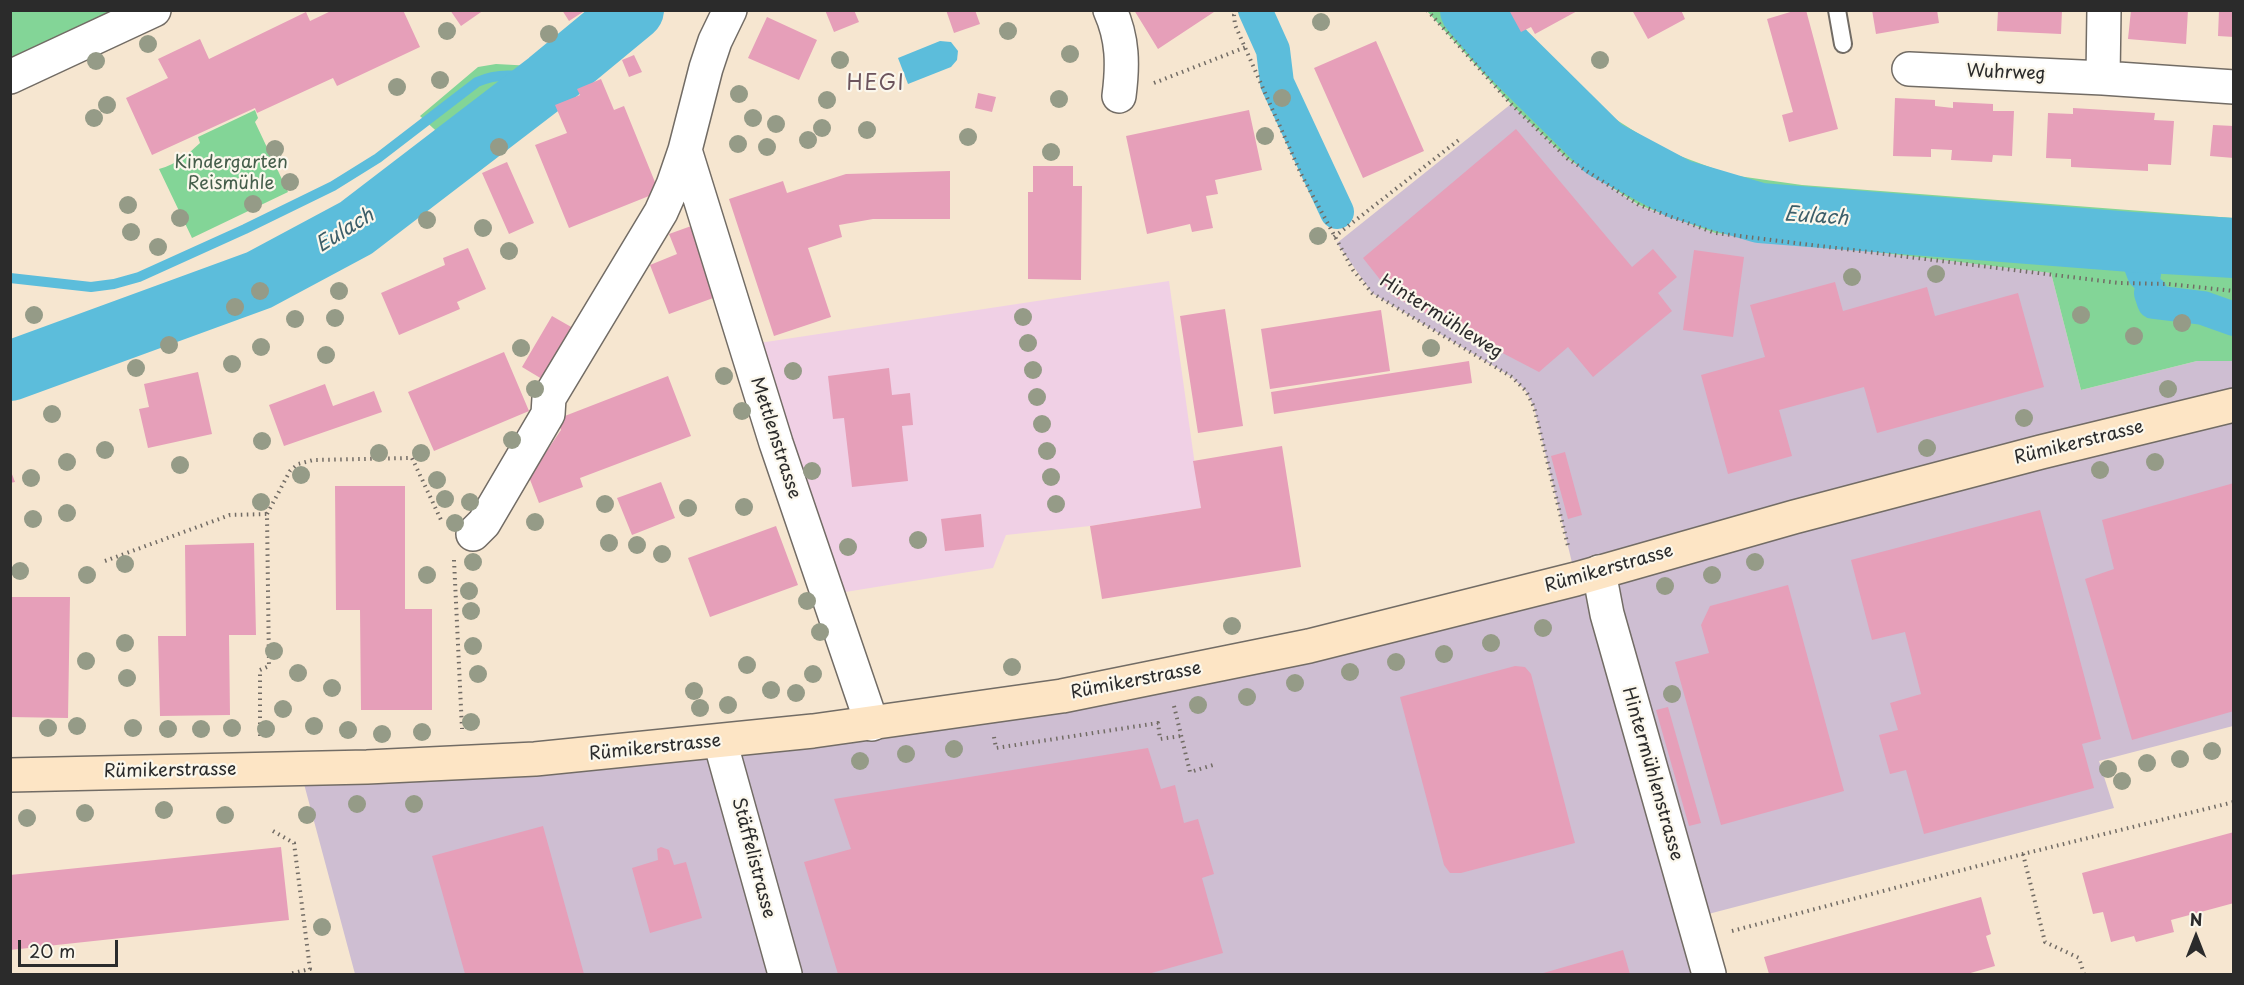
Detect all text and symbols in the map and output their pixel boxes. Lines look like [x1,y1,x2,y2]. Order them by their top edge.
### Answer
street label: Wuhrweg [1966,61,2046,85]
district label: HEGI [846,71,906,97]
park label: Kindergarten Reismühle [174,152,288,195]
water label: Eulach [1783,203,1849,231]
water label: Eulach [312,204,378,258]
street label: Hintermühleweg [1375,270,1507,364]
street label: Mettlenstrasse [745,374,805,502]
street label: Rümikerstrasse [2012,416,2146,470]
street label: Rümikerstrasse [1542,540,1676,598]
street label: Rümikerstrasse [1069,658,1203,704]
street label: Hintermühlenstrasse [1617,685,1687,863]
street label: Rümikerstrasse [588,730,722,766]
street label: Rümikerstrasse [103,759,237,783]
street label: Stäffelistrasse [726,795,780,921]
north arrow [2166,907,2226,967]
text: N [2190,907,2202,931]
scale bar [21,928,122,966]
text: 20 m [29,937,75,964]

